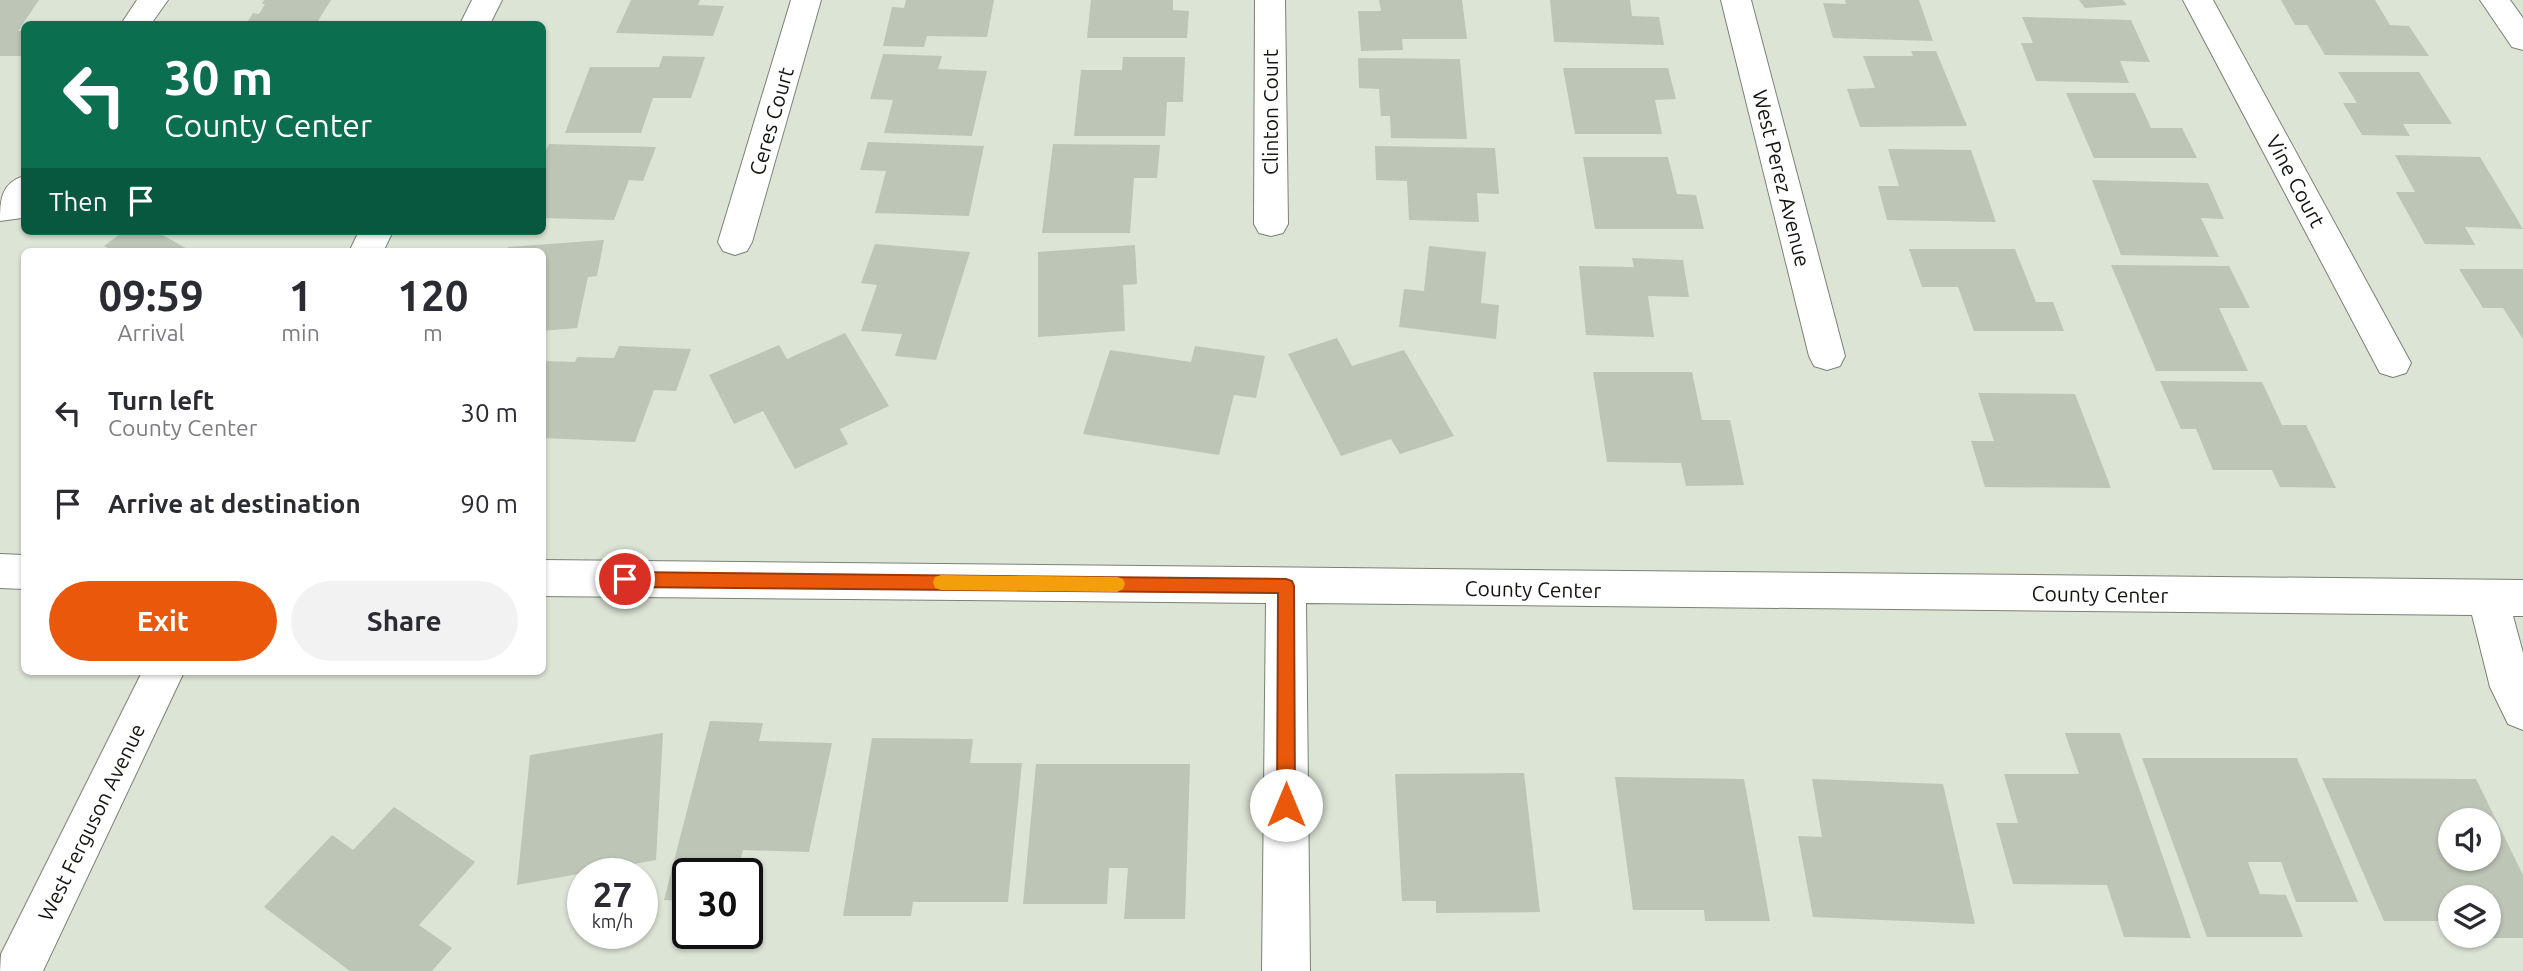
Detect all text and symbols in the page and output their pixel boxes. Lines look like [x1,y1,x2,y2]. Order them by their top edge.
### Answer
icon: left [49,49,140,140]
text: 30 m [164,49,273,104]
street label: Clinton Court [1258,49,1282,175]
street label: Ceres Court [744,64,798,178]
street label: West Perez Avenue [1748,87,1816,269]
text: County Center [164,107,372,143]
street label: Vine Court [2262,131,2330,231]
icon: arrive [122,182,160,220]
text: Then [49,187,108,216]
text: 09:59 [99,272,204,319]
text: 1 [289,272,312,319]
text: 120 [397,272,468,319]
text: Arrival [118,320,185,345]
text: min [281,320,320,345]
text: m [423,320,443,345]
text: Turn left [108,386,214,415]
icon: left [49,394,87,432]
text: 30 m [460,398,518,427]
text: County Center [108,415,258,440]
icon: arrive [49,485,87,523]
text: Arrive at destination [108,489,361,518]
text: 90 m [460,489,518,518]
pin [595,549,655,609]
icon: arrive [606,560,644,598]
street label: County Center [1465,576,1601,602]
button: Exit [49,581,277,661]
button: Share [291,581,518,661]
street label: County Center [2032,581,2168,607]
street label: West Ferguson Avenue [33,719,149,925]
position arrow [1249,768,1323,842]
map controls [2438,808,2501,948]
button: sound [2438,808,2501,871]
speed limit sign: 30 [672,858,763,949]
text: 27 [593,874,632,914]
button: layers [2438,885,2501,948]
text: km/h [592,911,633,931]

